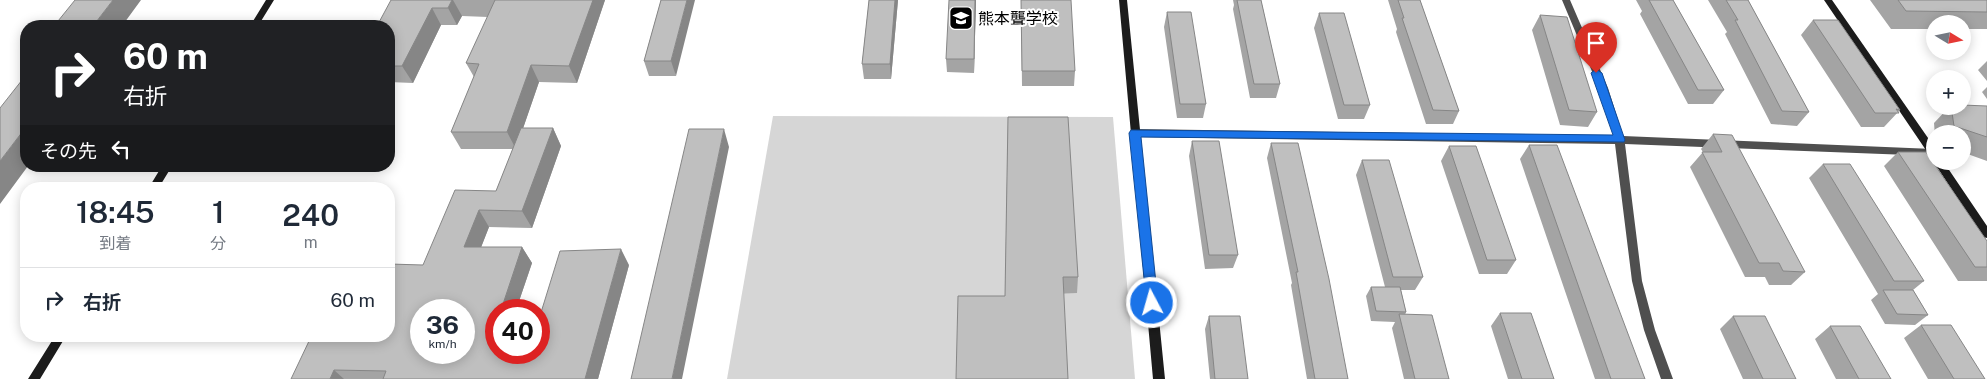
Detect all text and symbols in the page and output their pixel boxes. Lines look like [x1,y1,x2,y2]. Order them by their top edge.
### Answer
school or university icon: 熊本聾学校 [948,5,974,31]
place label: 熊本聾学校 [978,9,1058,28]
north arrow [1926,15,1971,60]
map controls [1926,15,1971,170]
pin [1575,22,1617,73]
icon: arrive [1582,29,1610,57]
text: 60 m [123,36,208,77]
icon: right [40,40,105,105]
button: + [1926,70,1971,115]
text: 右折 [123,83,167,109]
button: − [1926,125,1971,170]
icon: left [107,135,135,163]
text: その先 [40,140,97,162]
text: 18:45 [76,194,154,230]
text: 1 [212,194,225,230]
text: 240 [282,197,339,233]
text: m [304,233,318,252]
text: 到着 [99,234,131,253]
text: 分 [210,234,226,253]
position arrow [1125,276,1177,328]
icon: right [40,286,68,314]
text: 60 m [331,289,375,311]
text: 右折 [83,291,121,313]
speed limit sign: 40 [485,299,550,364]
text: 36 [426,310,459,340]
text: km/h [428,337,457,351]

